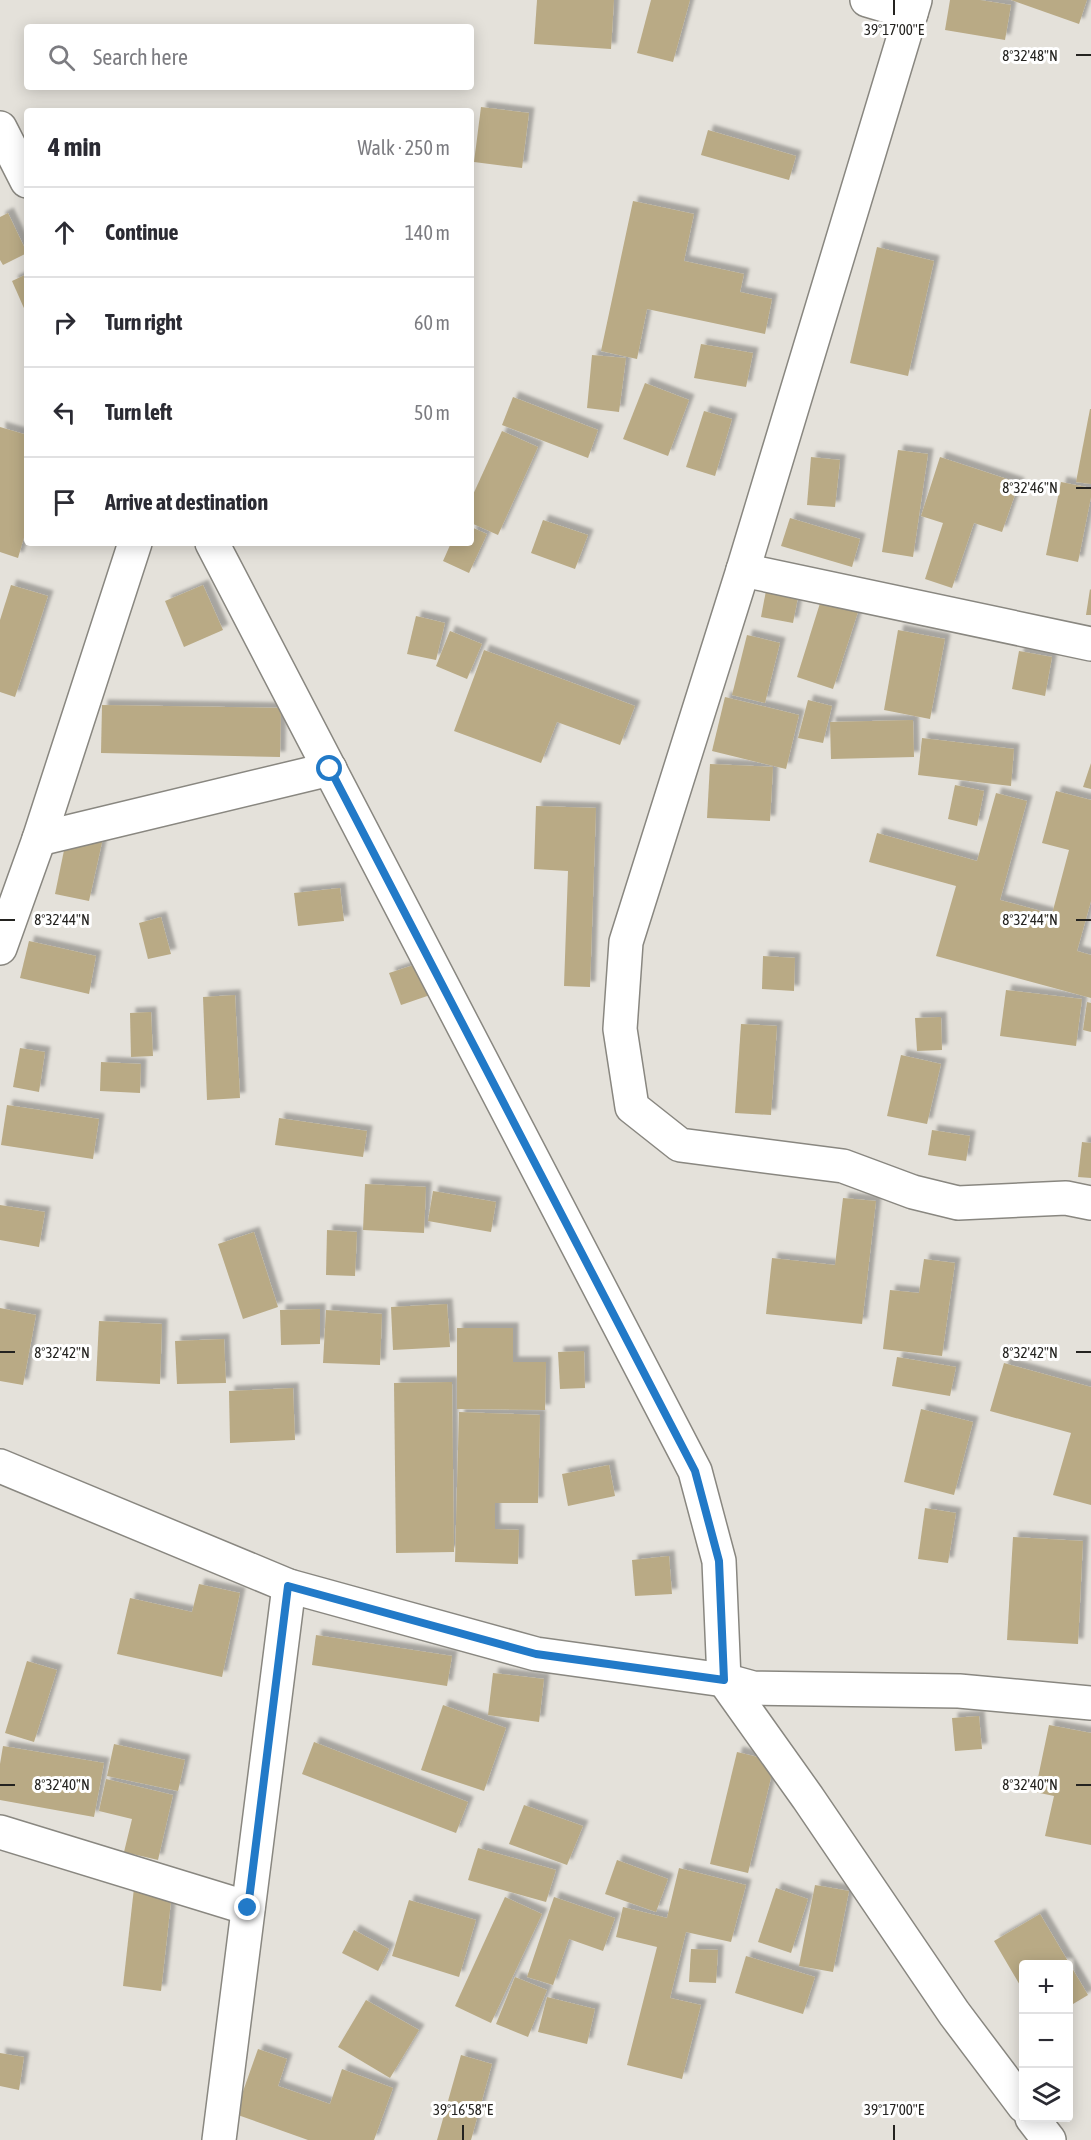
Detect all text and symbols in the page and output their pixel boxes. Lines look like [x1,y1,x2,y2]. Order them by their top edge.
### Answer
text: 39°17'00"E [864,21,925,38]
search box [24,24,474,90]
icon: search [45,41,78,74]
text: Search here [93,44,188,70]
text: 8°32'48"N [1002,47,1058,64]
text: 4 min [48,132,101,162]
text: Walk · 250 m [358,136,450,159]
icon: ahead [48,216,81,249]
text: Continue [105,219,179,245]
text: 140 m [405,221,450,244]
icon: right [48,306,81,339]
text: Turn right [105,309,182,335]
text: 60 m [414,311,450,334]
icon: left [48,396,81,429]
text: Turn left [105,399,172,425]
text: 50 m [414,401,450,424]
text: 8°32'46"N [1002,479,1058,496]
icon: arrive [48,486,81,519]
text: Arrive at destination [105,489,268,515]
route start [316,755,342,781]
text: 8°32'44"N [34,911,90,928]
text: 8°32'44"N [1002,911,1058,928]
text: 8°32'42"N [34,1344,90,1361]
text: 8°32'42"N [1002,1344,1058,1361]
text: 8°32'40"N [34,1776,90,1793]
text: 8°32'40"N [1002,1776,1058,1793]
route end [234,1894,260,1920]
map controls [1019,1960,1073,2122]
button: + [1019,1960,1073,2014]
button: − [1019,2014,1073,2068]
button: layers [1019,2068,1073,2122]
text: 39°16'58"E [433,2101,494,2118]
text: 39°17'00"E [864,2101,925,2118]

